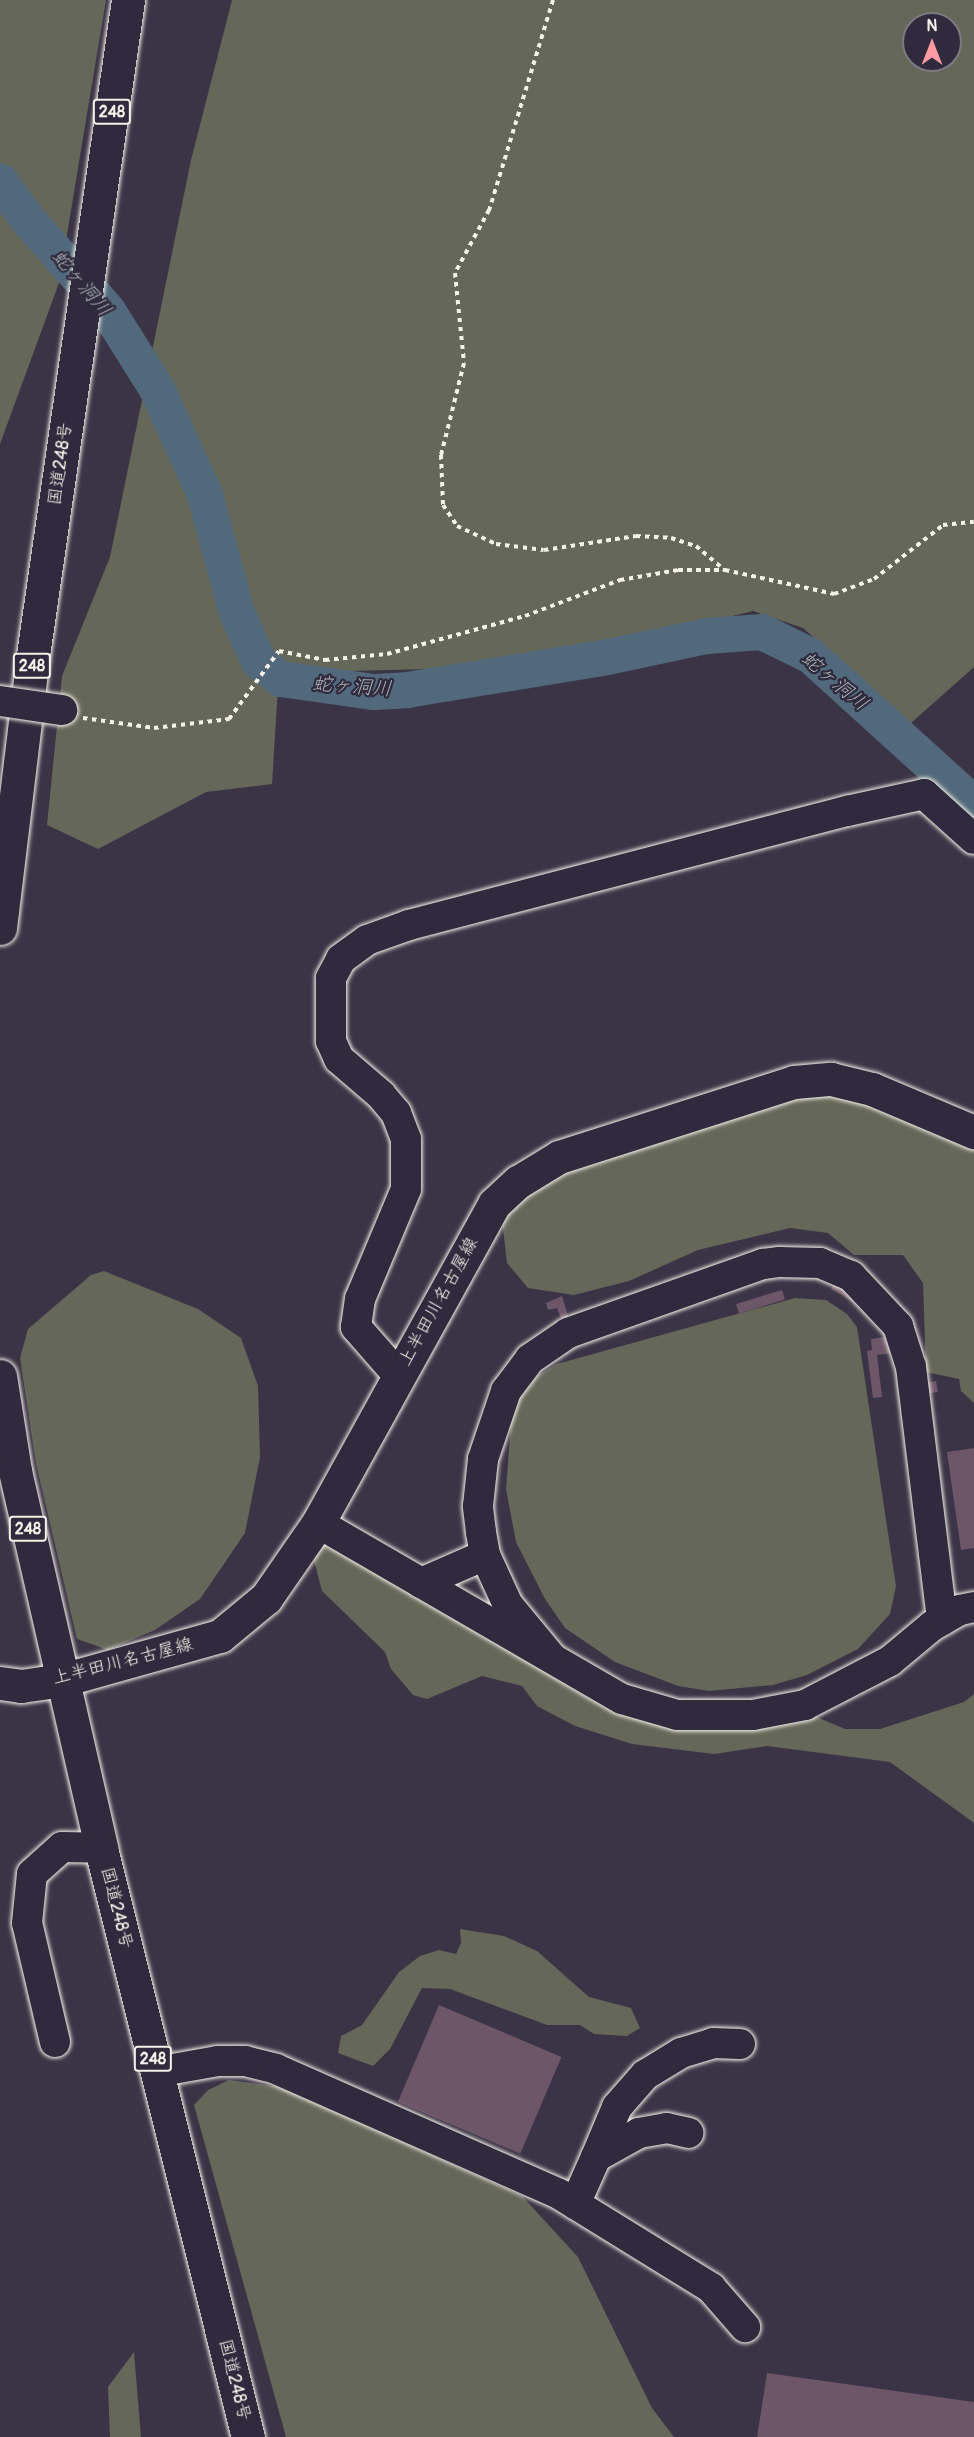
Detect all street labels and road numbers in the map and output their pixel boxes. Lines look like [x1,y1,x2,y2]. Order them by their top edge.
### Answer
road number: 248 [92,99,132,125]
street label: 国道248号 [44,421,78,507]
road number: 248 [12,653,51,679]
street label: 上半田川名古屋線 [395,1234,483,1370]
road number: 248 [9,1516,48,1542]
street label: 上半田川名古屋線 [51,1634,195,1690]
street label: 国道248号 [95,1865,137,1951]
road number: 248 [134,2046,172,2072]
street label: 国道248号 [213,2337,255,2423]

